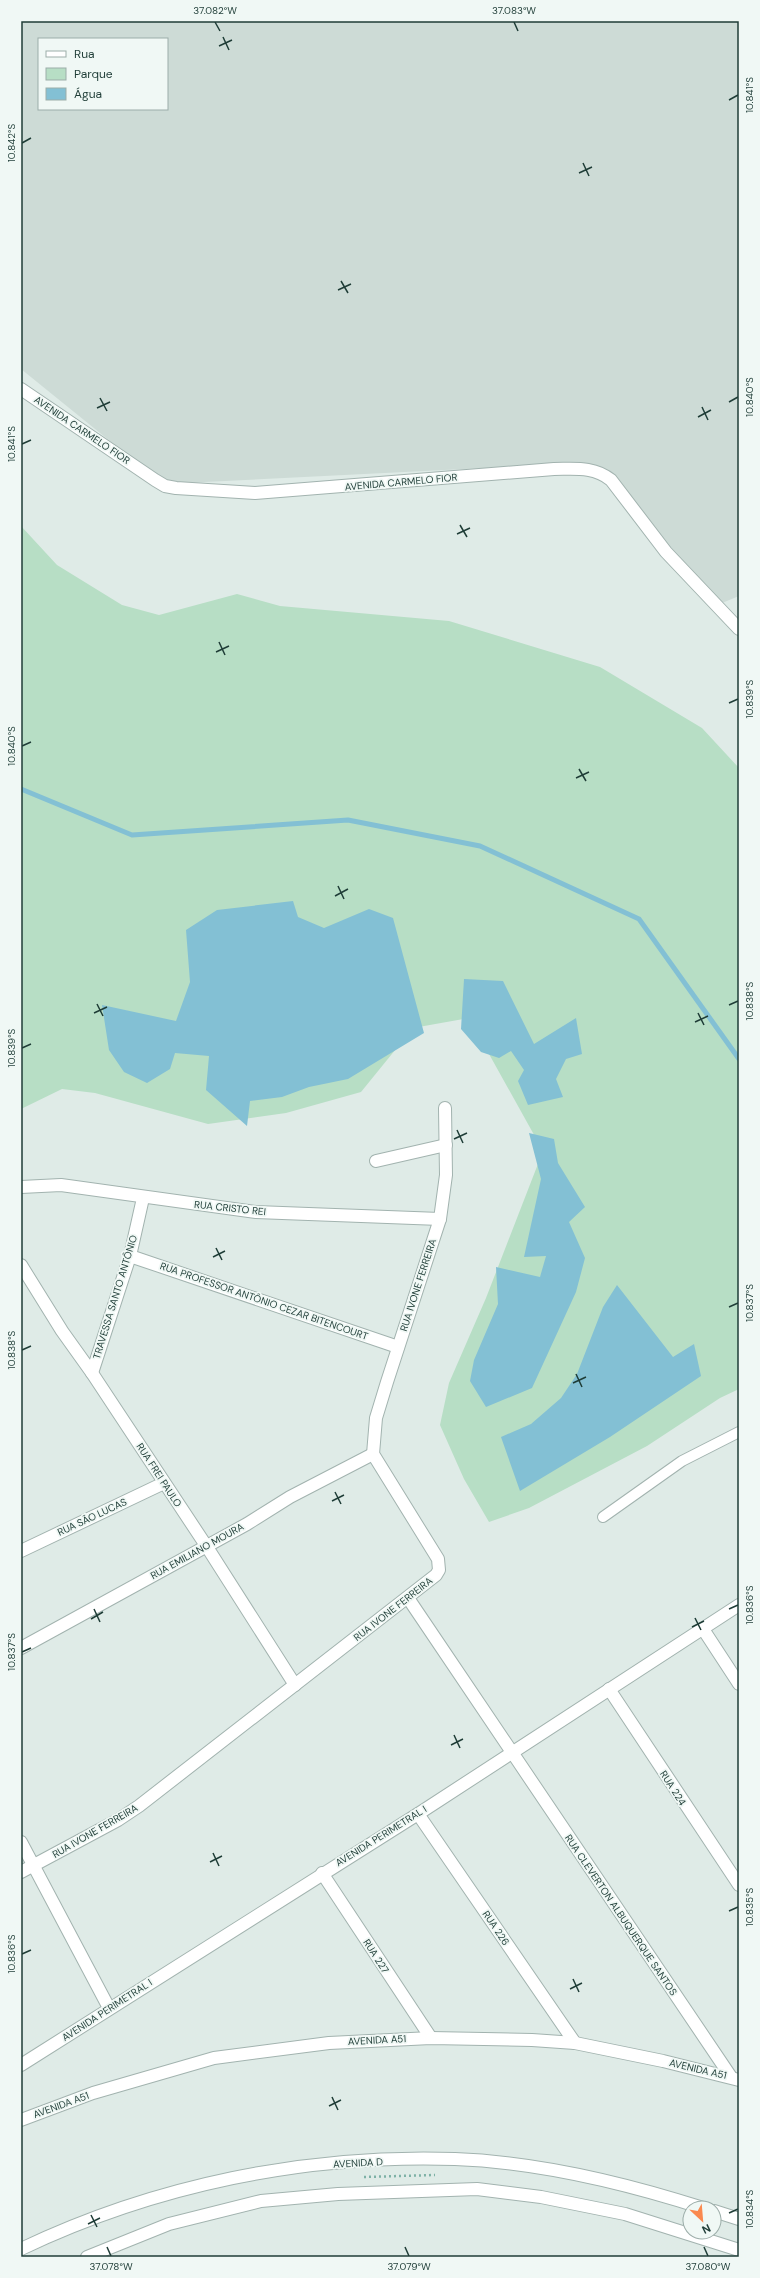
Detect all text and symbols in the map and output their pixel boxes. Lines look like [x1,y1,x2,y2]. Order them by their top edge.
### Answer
text: 37.082°W [193,4,237,17]
text: 37.083°W [492,4,536,17]
legend [38,38,168,110]
text: Rua [74,46,95,62]
text: Parque [74,66,113,82]
text: 10.841°S [743,77,756,113]
text: Água [74,86,102,102]
text: 10.842°S [5,123,18,162]
text: 10.840°S [743,377,756,417]
street label: AVENIDA CARMELO FIOR [32,393,133,467]
text: 10.841°S [5,426,18,462]
street label: AVENIDA CARMELO FIOR [344,471,458,493]
text: 10.839°S [743,679,756,718]
text: 10.840°S [5,726,18,766]
text: 10.838°S [743,981,756,1020]
text: 10.839°S [5,1028,18,1067]
street label: RUA CRISTO REI [193,1198,267,1218]
street label: TRAVESSA SANTO ANTÔNIO [90,1233,140,1361]
street label: RUA IVONE FERREIRA [397,1237,439,1333]
street label: RUA PROFESSOR ANTÔNIO CEZAR BITENCOURT [158,1259,370,1343]
text: 10.837°S [743,1284,756,1322]
text: 10.838°S [5,1330,18,1369]
street label: RUA FREI PAULO [134,1441,185,1510]
street label: RUA SÃO LUCAS [55,1495,129,1539]
street label: RUA EMILIANO MOURA [148,1520,246,1582]
street label: RUA IVONE FERREIRA [351,1574,435,1644]
text: 10.836°S [743,1585,756,1625]
text: 10.837°S [5,1633,18,1671]
street label: RUA 224 [657,1768,689,1808]
street label: RUA IVONE FERREIRA [50,1801,140,1861]
street label: AVENIDA PERIMETRAL I [333,1803,429,1869]
street label: RUA CLEVERTON ALBUQUERQUE SANTOS [562,1832,680,1998]
text: 10.835°S [743,1887,756,1926]
street label: RUA 226 [480,1908,512,1948]
text: 10.836°S [5,1934,18,1974]
street label: RUA 227 [360,1936,392,1976]
street label: AVENIDA PERIMETRAL I [59,1976,155,2044]
street label: AVENIDA A51 [347,2032,407,2048]
street label: AVENIDA A51 [668,2056,728,2082]
street label: AVENIDA A51 [31,2089,91,2121]
street label: AVENIDA D [333,2155,383,2171]
text: 10.834°S [743,2189,756,2228]
north arrow [682,2200,722,2240]
text: N [700,2221,713,2237]
text: 37.078°W [89,2260,133,2273]
text: 37.079°W [387,2260,431,2273]
text: 37.080°W [686,2260,731,2273]

